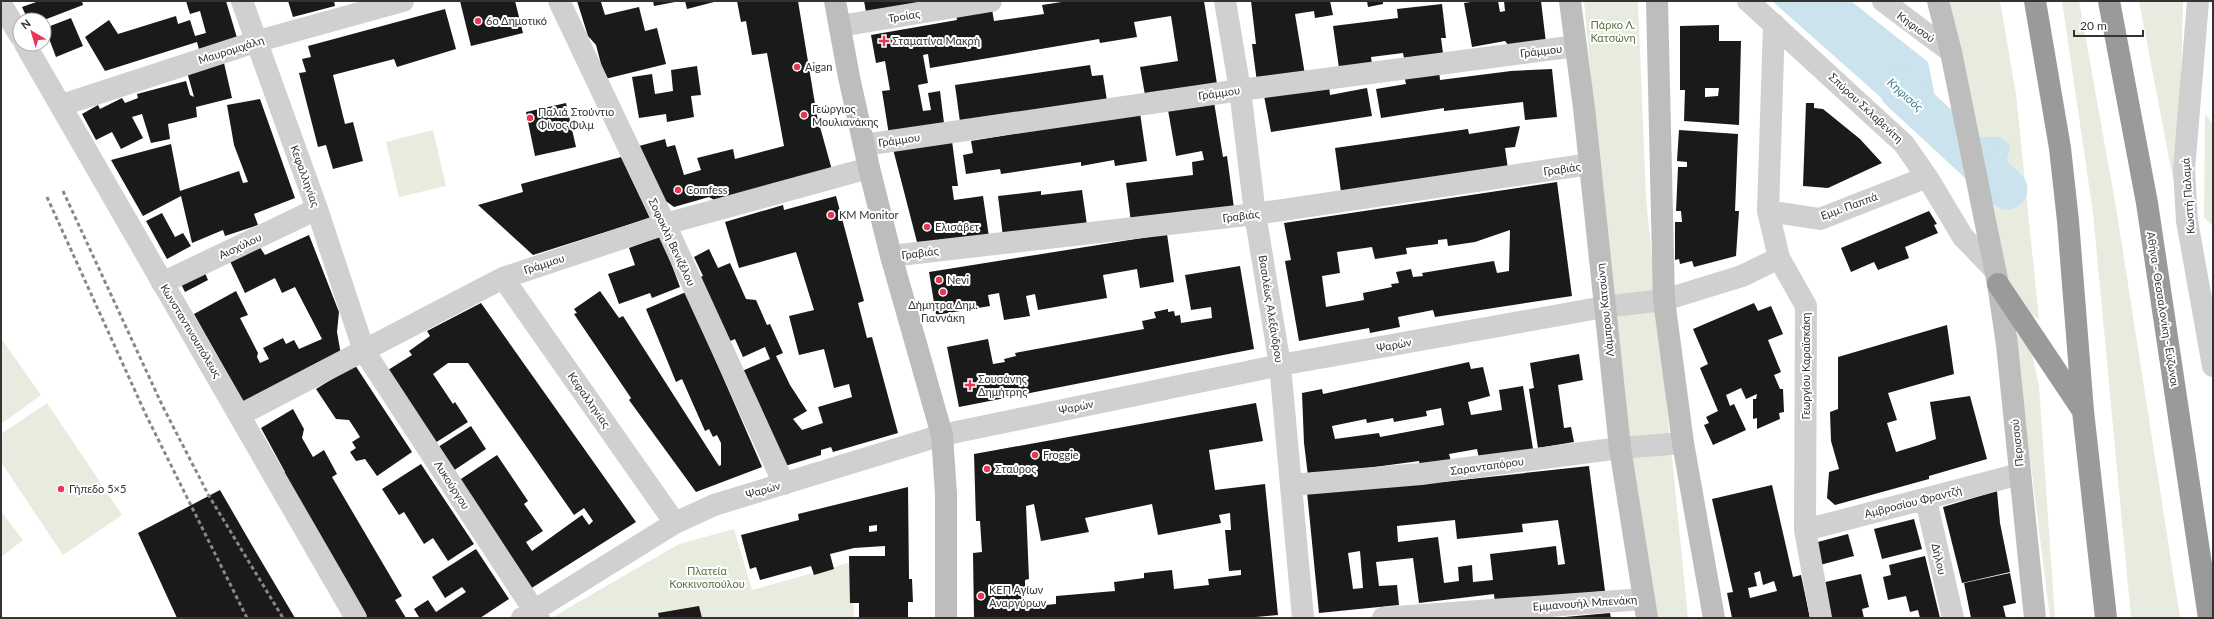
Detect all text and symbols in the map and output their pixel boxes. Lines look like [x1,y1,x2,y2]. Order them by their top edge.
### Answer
street label: Τροίας [887,7,921,24]
street label: Κηφισού [1895,9,1938,45]
north arrow [12,12,52,52]
scale bar [2074,12,2143,38]
place label: 6ο Δημοτικό [486,14,547,27]
text: N [18,16,33,31]
marker: 6ο Δημοτικό [473,16,483,26]
park label: Πάρκο Λ. Κατσώνη [1590,18,1636,44]
text: 20 m [2080,18,2107,33]
street label: Μαυρομιχάλη [196,33,265,66]
place label: Σταματίνα Μακρή [892,34,980,47]
marker: Σταματίνα Μακρή [879,36,889,46]
street label: Γράμμου [1519,41,1563,60]
place label: Aigan [805,60,832,73]
marker: Aigan [792,62,802,72]
street label: Σπύρου Σκλαβενίτη [1827,70,1906,145]
water label: Κηφισός [1884,75,1927,115]
street label: Γράμμου [1197,83,1241,102]
place label: Γεώργιος Μουλιανάκης [812,102,878,128]
place label: Παλιά Στούντιο Φίνος Φιλμ [538,105,614,131]
marker: Γεώργιος Μουλιανάκης [799,110,809,120]
marker: Παλιά Στούντιο Φίνος Φιλμ [525,113,535,123]
street label: Γράμμου [877,130,921,149]
street label: Κεφαλληνίας [288,143,323,209]
street label: Κωστή Παλαμά [2178,157,2197,235]
street label: Γραβιάς [1543,159,1581,178]
place label: Comfess [686,183,728,196]
marker: Comfess [673,185,683,195]
street label: Εμμ. Παππά [1819,189,1879,222]
street label: Σοφοκλή Βενιζέλου [645,196,699,288]
street label: Γραβιάς [1222,207,1260,224]
place label: KM Monitor [839,208,899,221]
marker: KM Monitor [826,210,836,220]
place label: Ελισάβετ [935,220,980,233]
marker: Ελισάβετ [922,222,932,232]
street label: Αισχύλου [216,230,263,261]
street label: Αθήνα - Θεσσαλονίκη - Εύζωνοι [2144,231,2182,387]
street label: Γραβιάς [901,244,939,261]
street label: Γράμμου [522,251,566,276]
street label: Βασιλέως Αλεξάνδρου [1257,254,1286,364]
street label: Λάμπρου Κατσώνη [1593,263,1616,357]
place label: Nevi [947,273,970,286]
marker: Nevi [934,275,944,285]
street label: Κωνσταντινουπόλεως [158,281,225,380]
marker: Δήμητρα Δημ. Γιαννάκη [938,287,948,297]
place label: Δήμητρα Δημ. Γιαννάκη [908,298,978,324]
street label: Γεωργίου Καραϊσκάκη [1799,313,1812,419]
street label: Ψαρών [1375,335,1413,354]
street label: Κεφαλληνίας [565,369,613,430]
place label: Σουσάνης Δημήτρης [978,372,1027,398]
marker: Σουσάνης Δημήτρης [965,380,975,390]
street label: Ψαρών [1057,396,1095,417]
street label: Περισσού [2008,419,2025,467]
place label: Froggie [1043,448,1079,461]
marker: Froggie [1030,450,1040,460]
street label: Σαρανταπόρου [1449,454,1524,477]
street label: Λυκούργου [432,458,473,511]
place label: Σταύρος [995,462,1036,475]
marker: Σταύρος [982,464,992,474]
street label: Ψαρών [744,478,782,501]
place label: Γήπεδο 5×5 [69,482,126,495]
street label: Αμβροσίου Φραντζή [1863,483,1963,521]
marker: Γήπεδο 5×5 [56,484,66,494]
street label: Δήλου [1930,542,1949,576]
park label: Πλατεία Κοκκινοπούλου [669,564,745,590]
place label: ΚΕΠ Αγίων Αναργύρων [989,583,1047,609]
marker: ΚΕΠ Αγίων Αναργύρων [976,591,986,601]
street label: Εμμανουήλ Μπενάκη [1532,592,1638,613]

